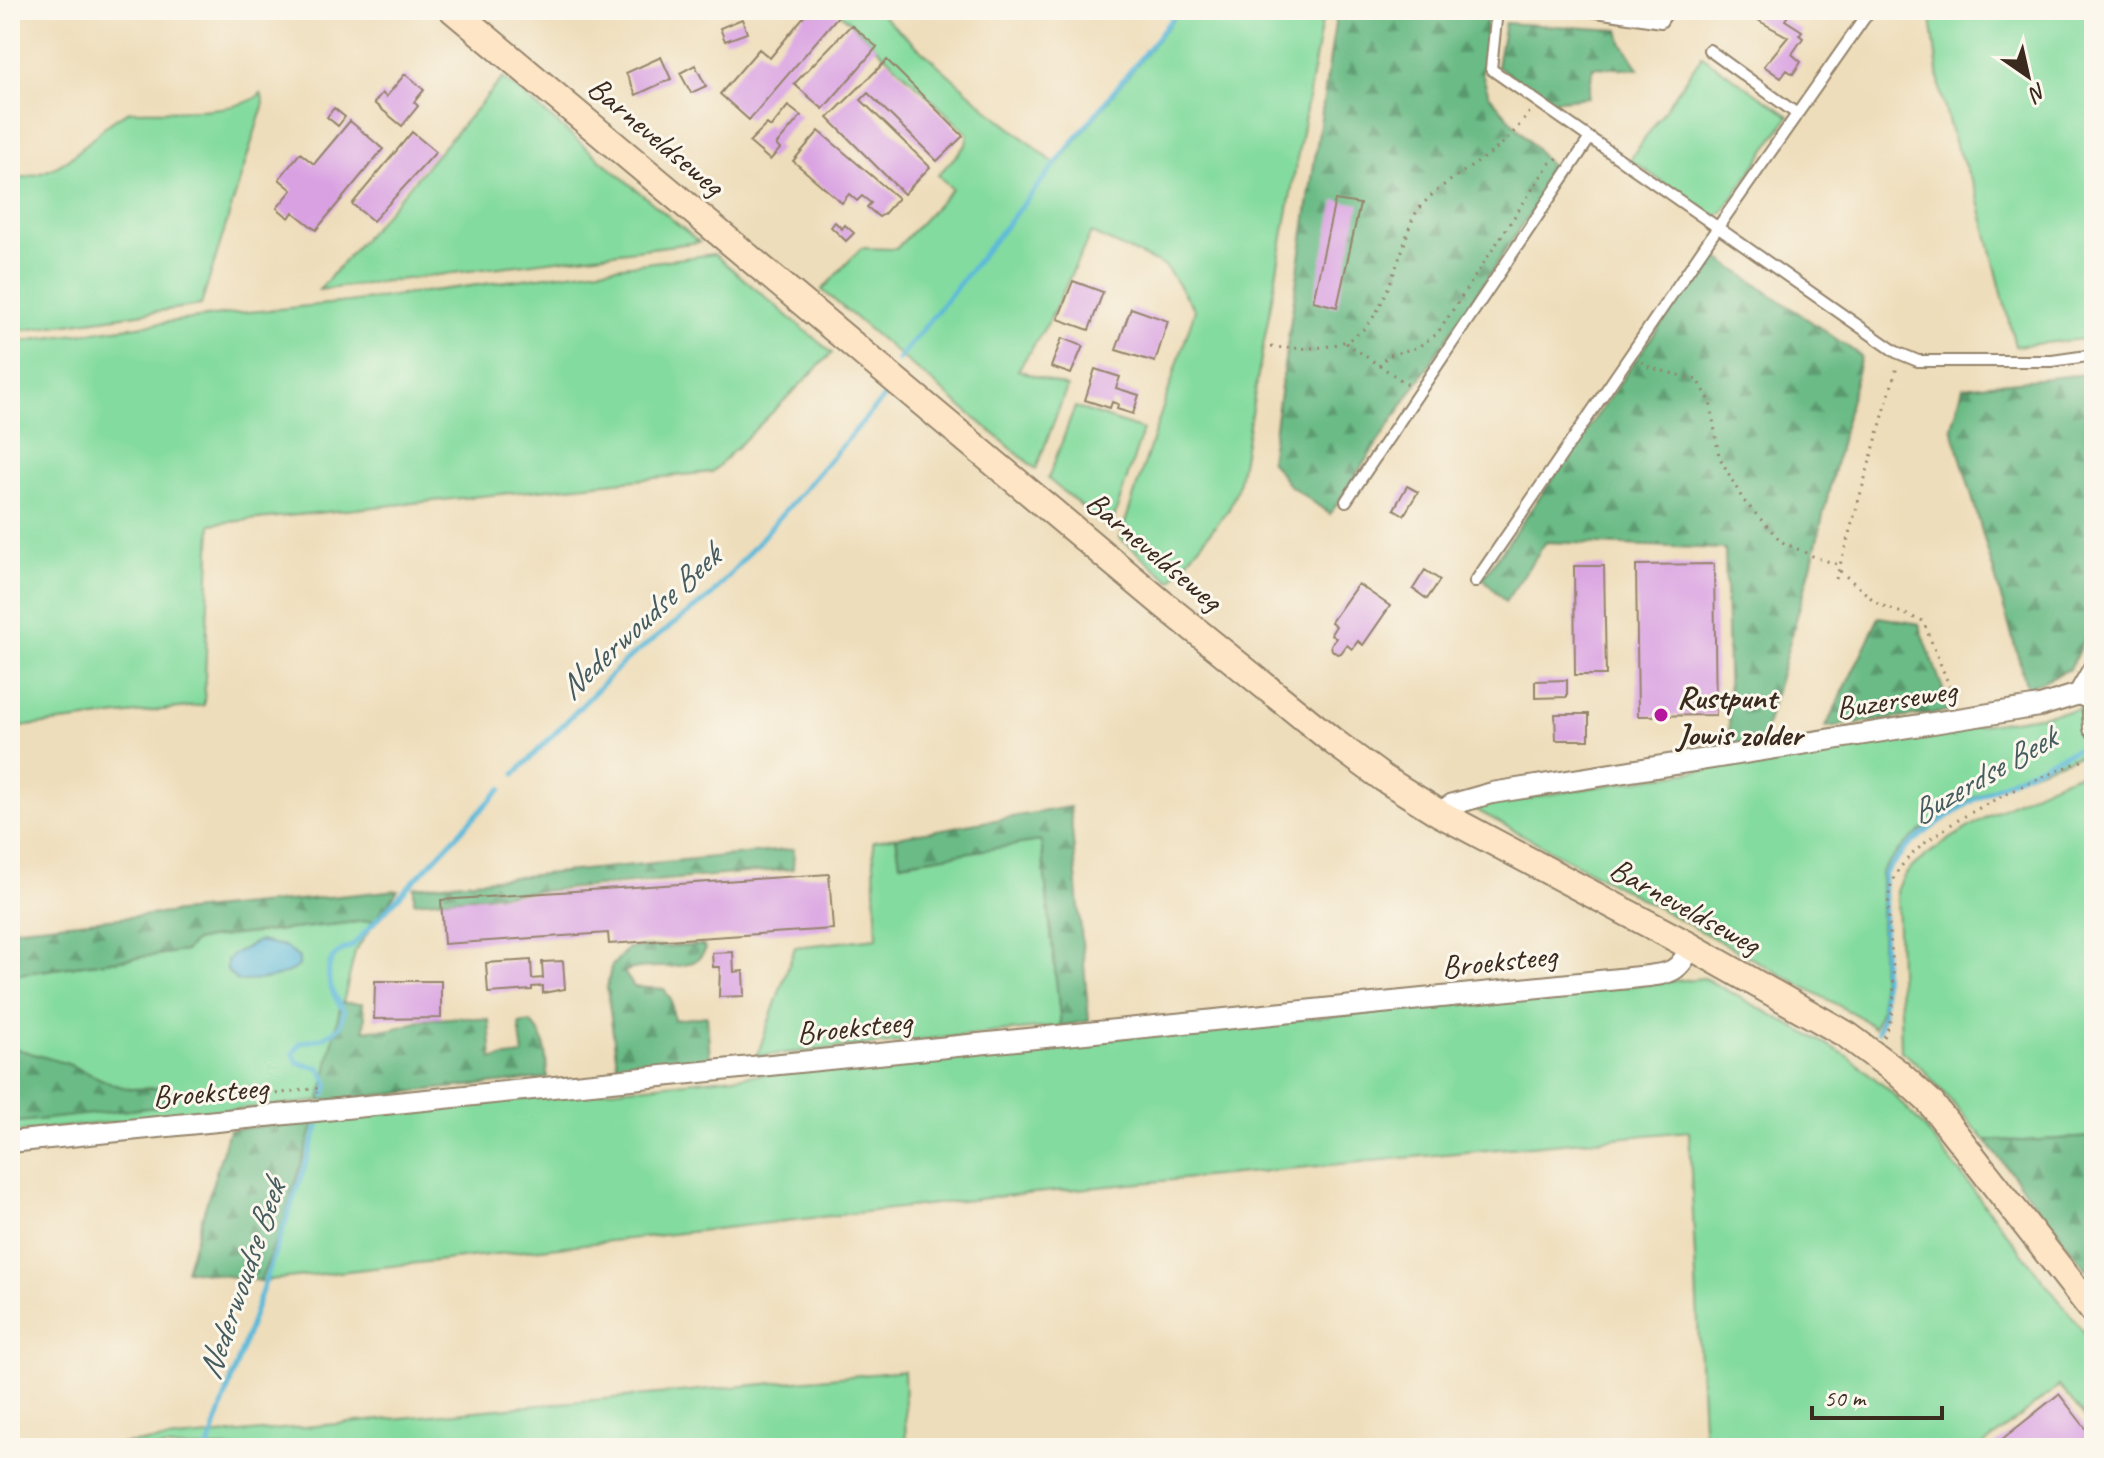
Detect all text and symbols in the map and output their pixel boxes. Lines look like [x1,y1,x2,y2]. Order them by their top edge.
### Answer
north arrow [1988,36,2068,116]
street label: Barneveldseweg [579,67,735,207]
text: N [2022,76,2052,109]
street label: Barneveldseweg [1077,482,1233,622]
water label: Nederwoudse Beek [549,531,734,708]
street label: Buzerseweg [1833,669,1962,729]
place label: Rustpunt Jowis zolder [1675,677,1806,755]
marker: Rustpunt Jowis zolder [1652,706,1670,724]
water label: Buzerdse Beek [1902,713,2069,834]
street label: Barneveldseweg [1603,848,1770,965]
street label: Broeksteeg [1440,934,1561,987]
street label: Broeksteeg [795,1000,916,1053]
street label: Broeksteeg [151,1066,272,1117]
water label: Nederwoudse Beek [187,1169,297,1385]
scale bar [1812,1370,1942,1420]
text: 50 m [1824,1383,1867,1413]

